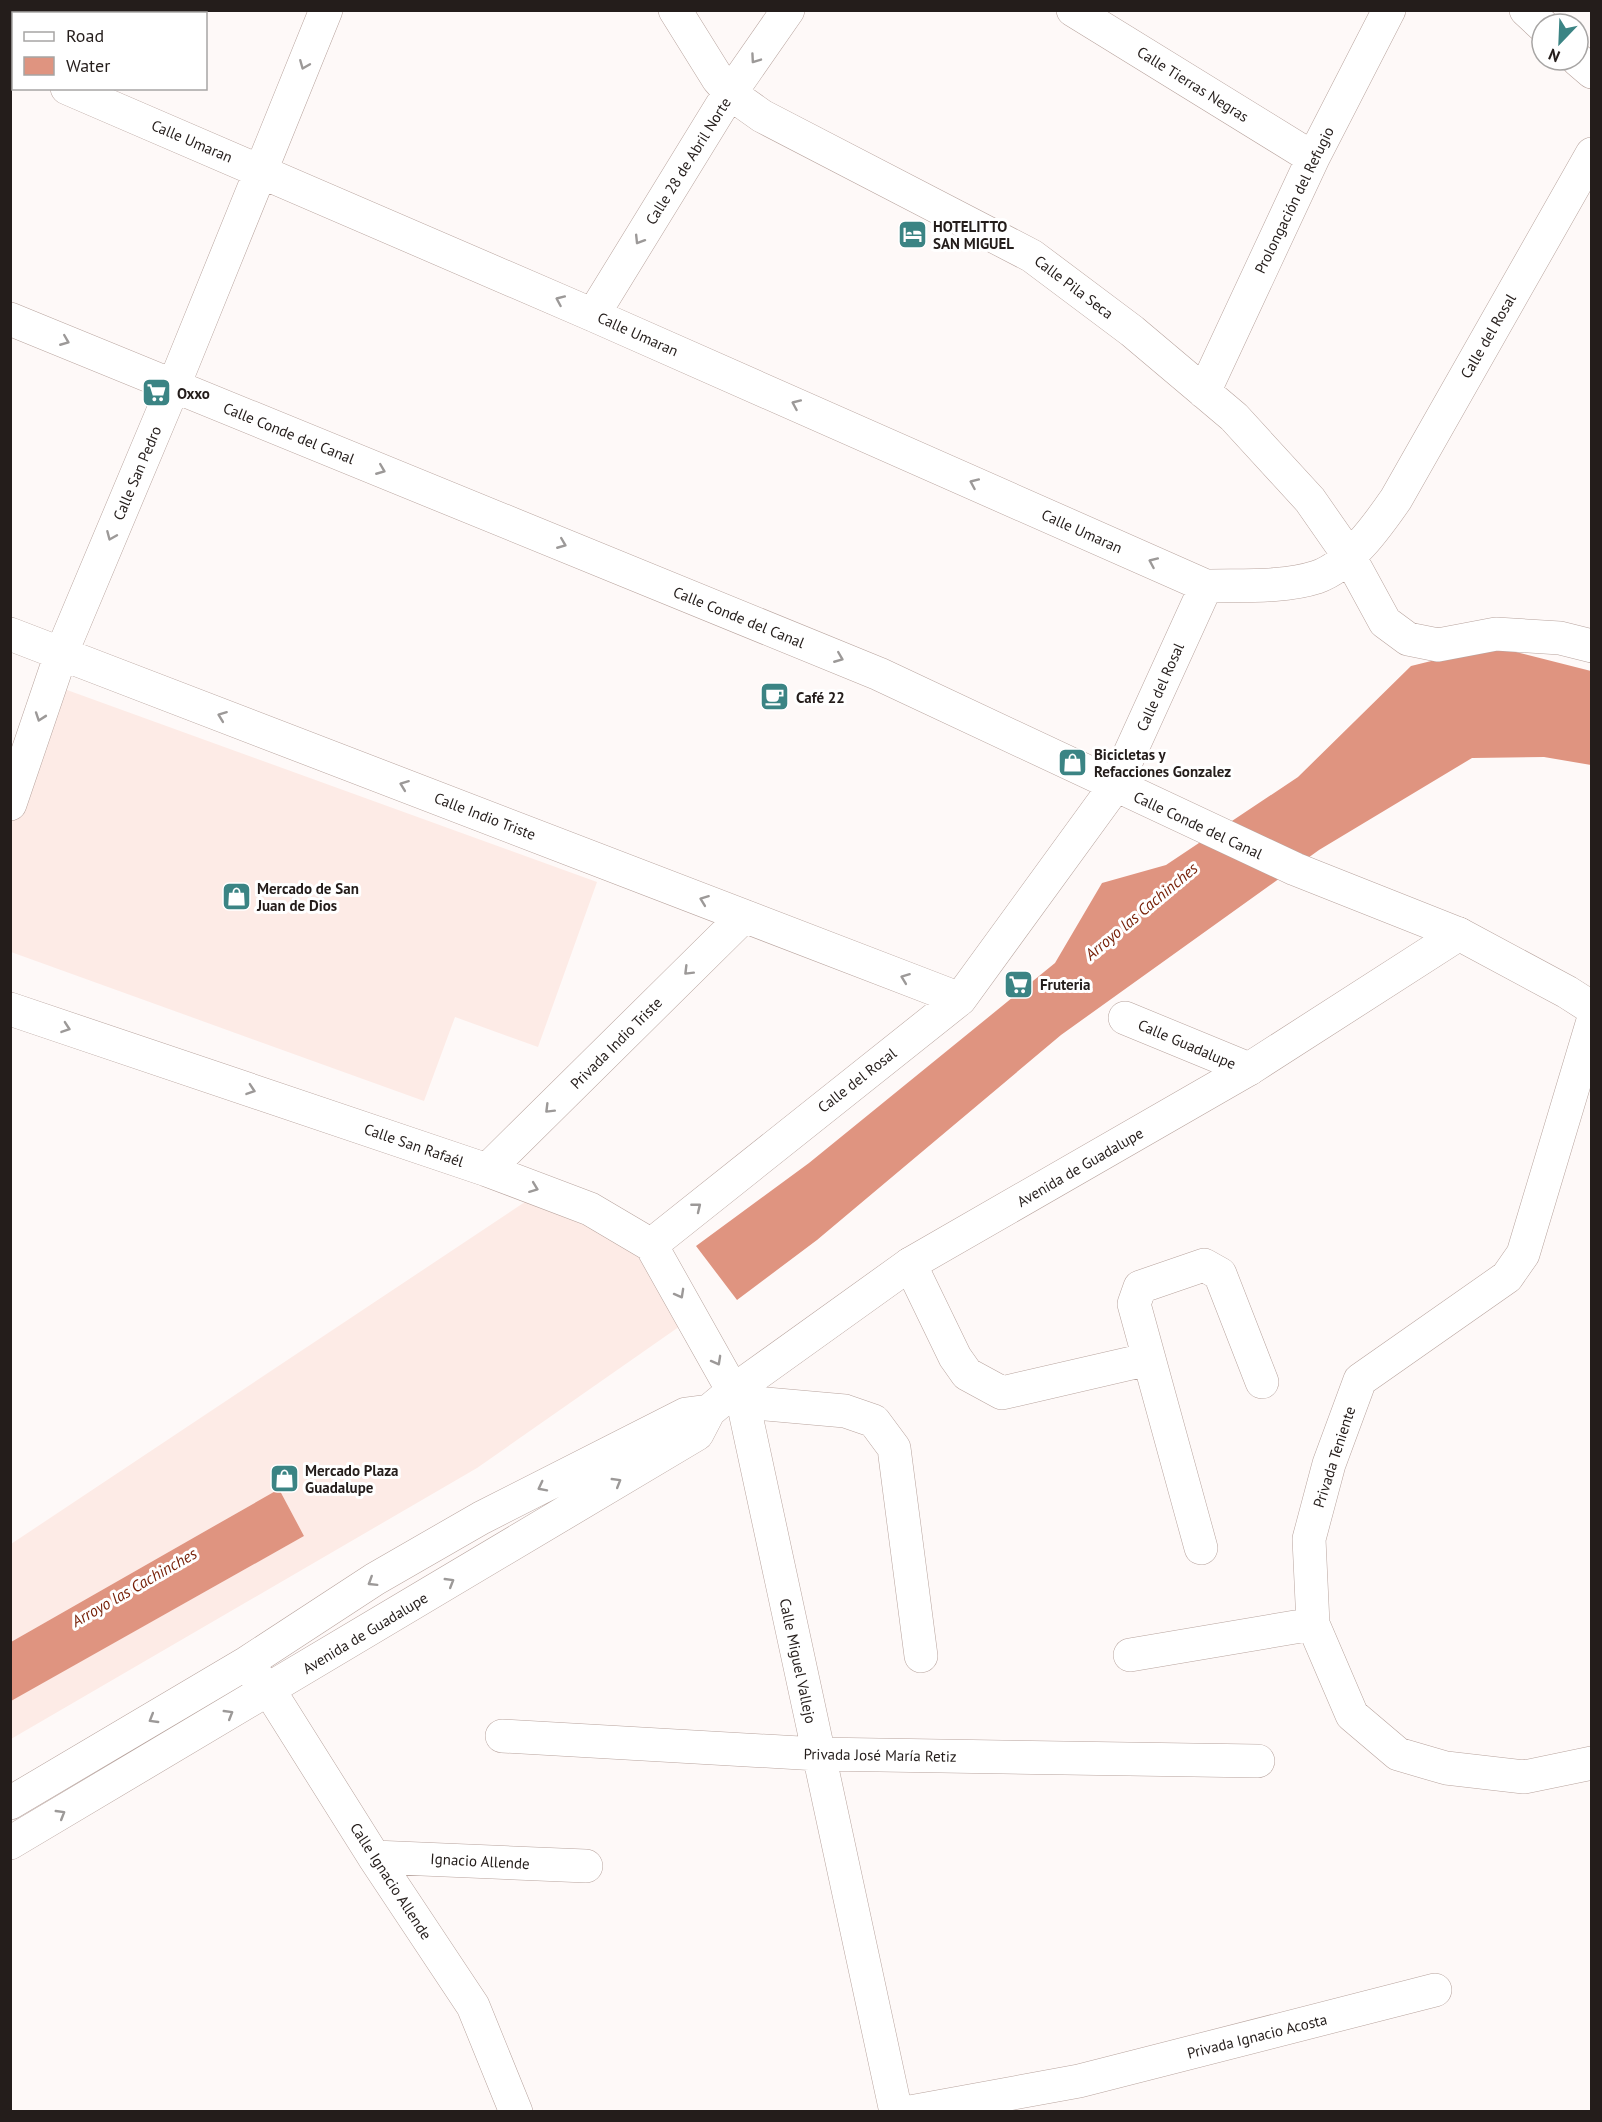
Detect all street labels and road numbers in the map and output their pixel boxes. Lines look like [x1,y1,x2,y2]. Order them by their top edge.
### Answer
street label: Calle Tierras Negras [1134,42,1252,126]
street label: Calle 28 de Abril Norte [641,94,735,228]
street label: Calle Umaran [149,115,235,167]
street label: Prolongación del Refugio [1250,123,1338,277]
street label: Calle Pila Seca [1031,251,1117,323]
street label: Calle del Rosal [1456,290,1520,382]
street label: Calle Umaran [595,308,681,360]
street label: Calle Conde del Canal [221,398,358,468]
street label: Calle San Pedro [109,423,165,523]
street label: Calle Umaran [1039,505,1125,557]
street label: Calle Conde del Canal [671,582,808,652]
street label: Calle del Rosal [1132,639,1188,734]
street label: Calle Conde del Canal [1131,787,1266,863]
street label: Calle Indio Triste [432,788,538,844]
street label: Privada Indio Triste [566,993,666,1093]
street label: Calle Guadalupe [1135,1015,1239,1073]
street label: Calle del Rosal [814,1043,901,1117]
street label: Calle San Rafaél [362,1119,467,1171]
street label: Avenida de Guadalupe [1013,1123,1147,1211]
street label: Privada Teniente [1309,1404,1359,1510]
street label: Avenida de Guadalupe [299,1588,431,1678]
street label: Calle Miguel Vallejo [775,1597,821,1725]
street label: Privada José María Retiz [803,1744,957,1766]
street label: Calle Ignacio Allende [346,1819,436,1943]
street label: Ignacio Allende [430,1849,530,1873]
street label: Privada Ignacio Acosta [1185,2009,1329,2063]

